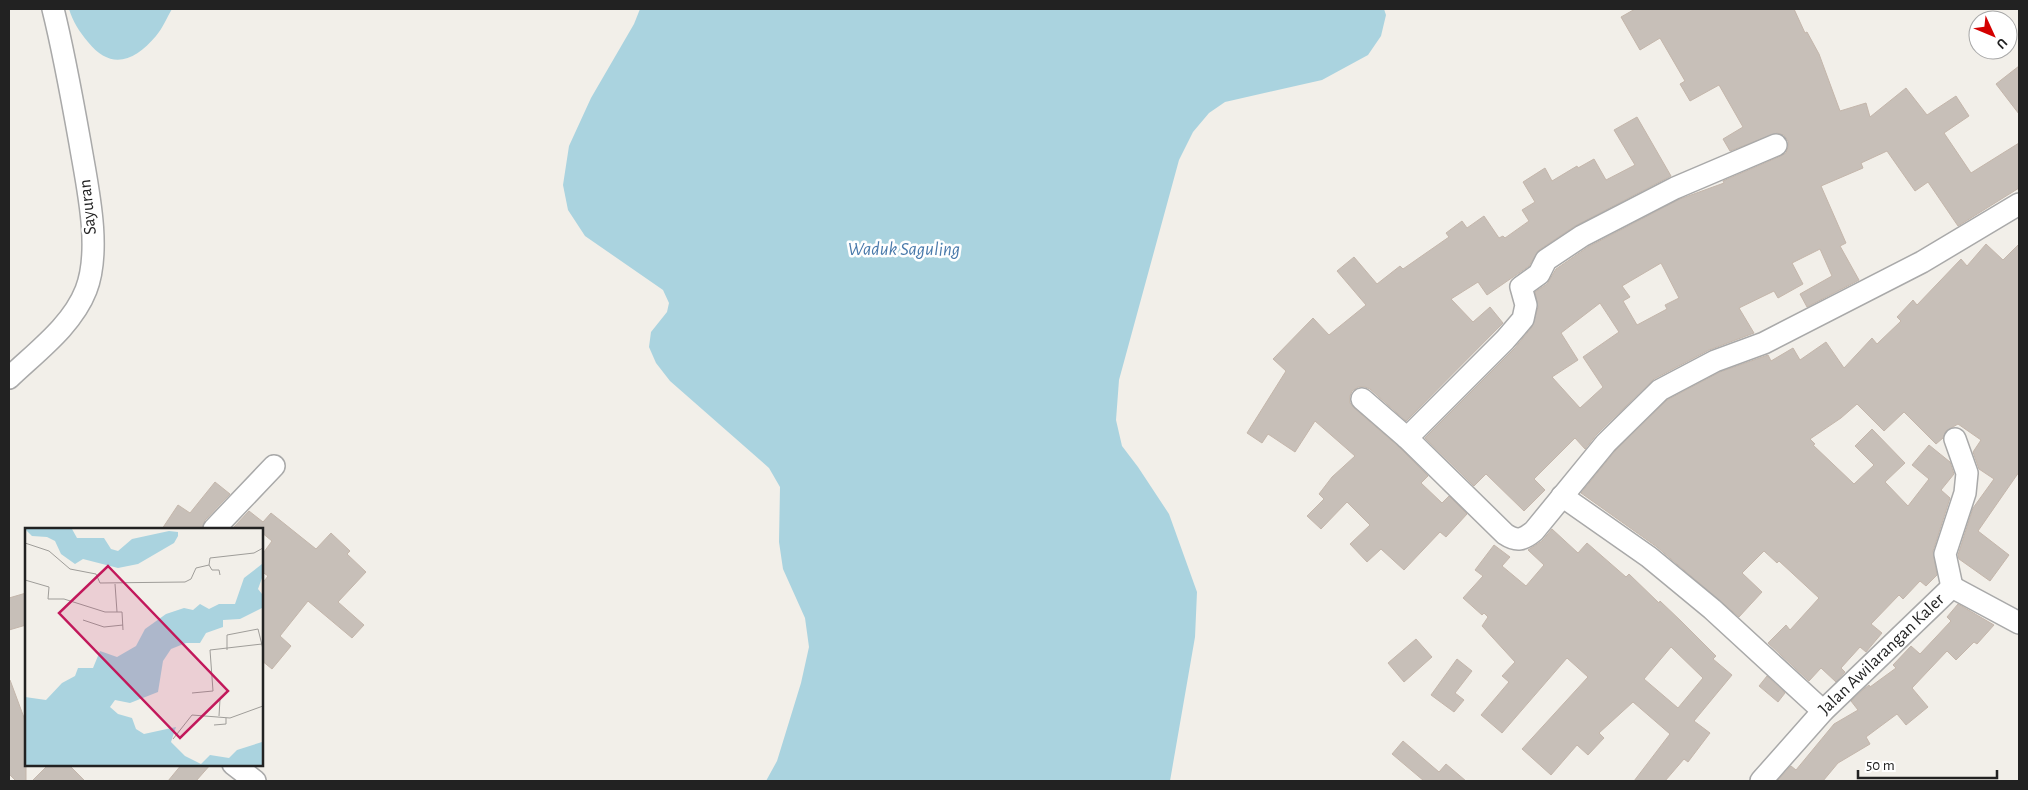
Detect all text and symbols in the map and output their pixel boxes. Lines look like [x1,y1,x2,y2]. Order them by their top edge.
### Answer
north arrow [1968,10,2018,60]
text: U [1993,35,2010,51]
street label: Sayuran [76,178,100,236]
water label: Waduk Saguling [848,240,960,259]
inset map [25,528,262,765]
street label: Jalan Awilarangan Kaler [1816,590,1948,719]
scale bar [1858,748,1997,780]
text: 50 m [1866,758,1895,773]

